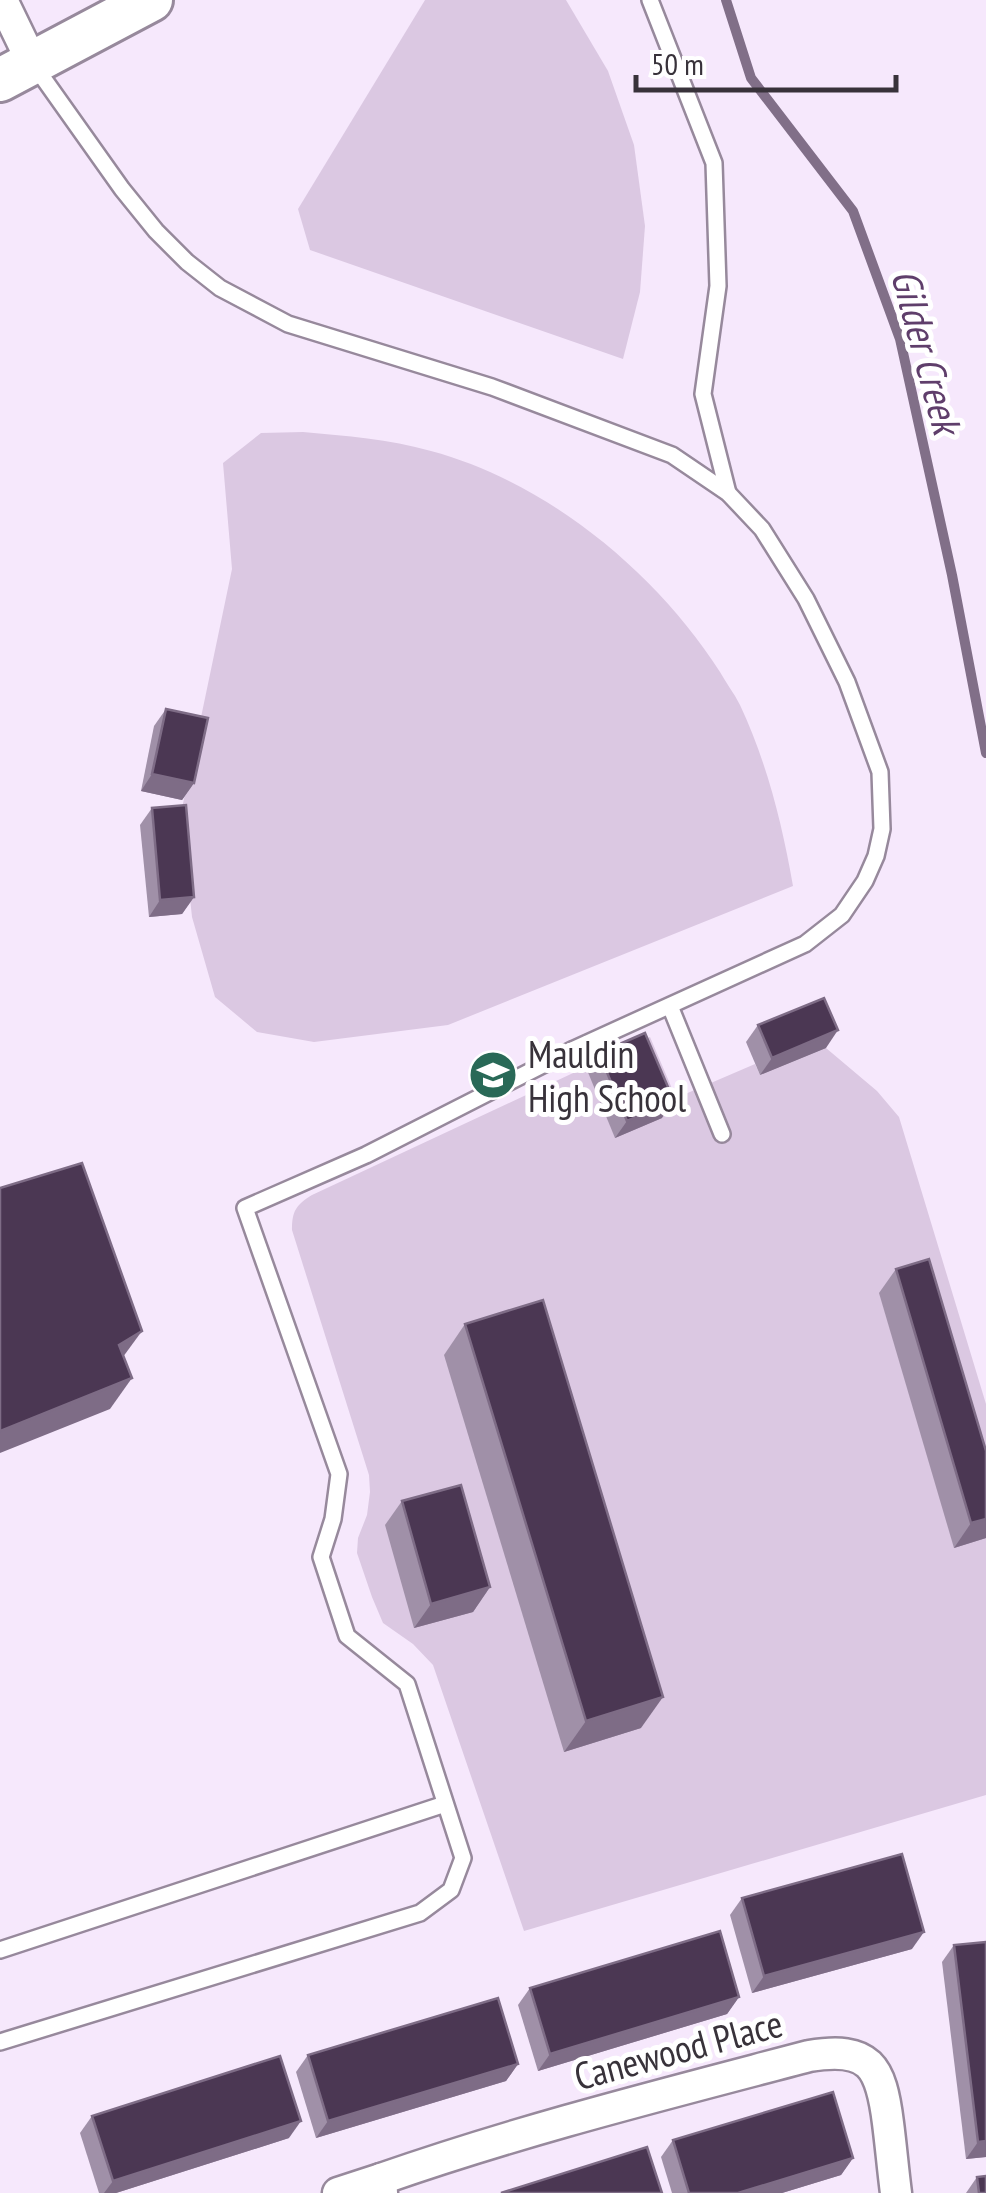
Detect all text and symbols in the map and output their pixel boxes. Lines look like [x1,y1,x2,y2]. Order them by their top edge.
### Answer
scale bar [636,30,896,92]
text: 50 m [651,44,704,83]
water label: Gilder Creek [880,263,975,443]
place label: Mauldin High School [528,1029,686,1122]
school or university icon: Mauldin High School [467,1049,519,1101]
street label: Canewood Place [569,1998,787,2100]

